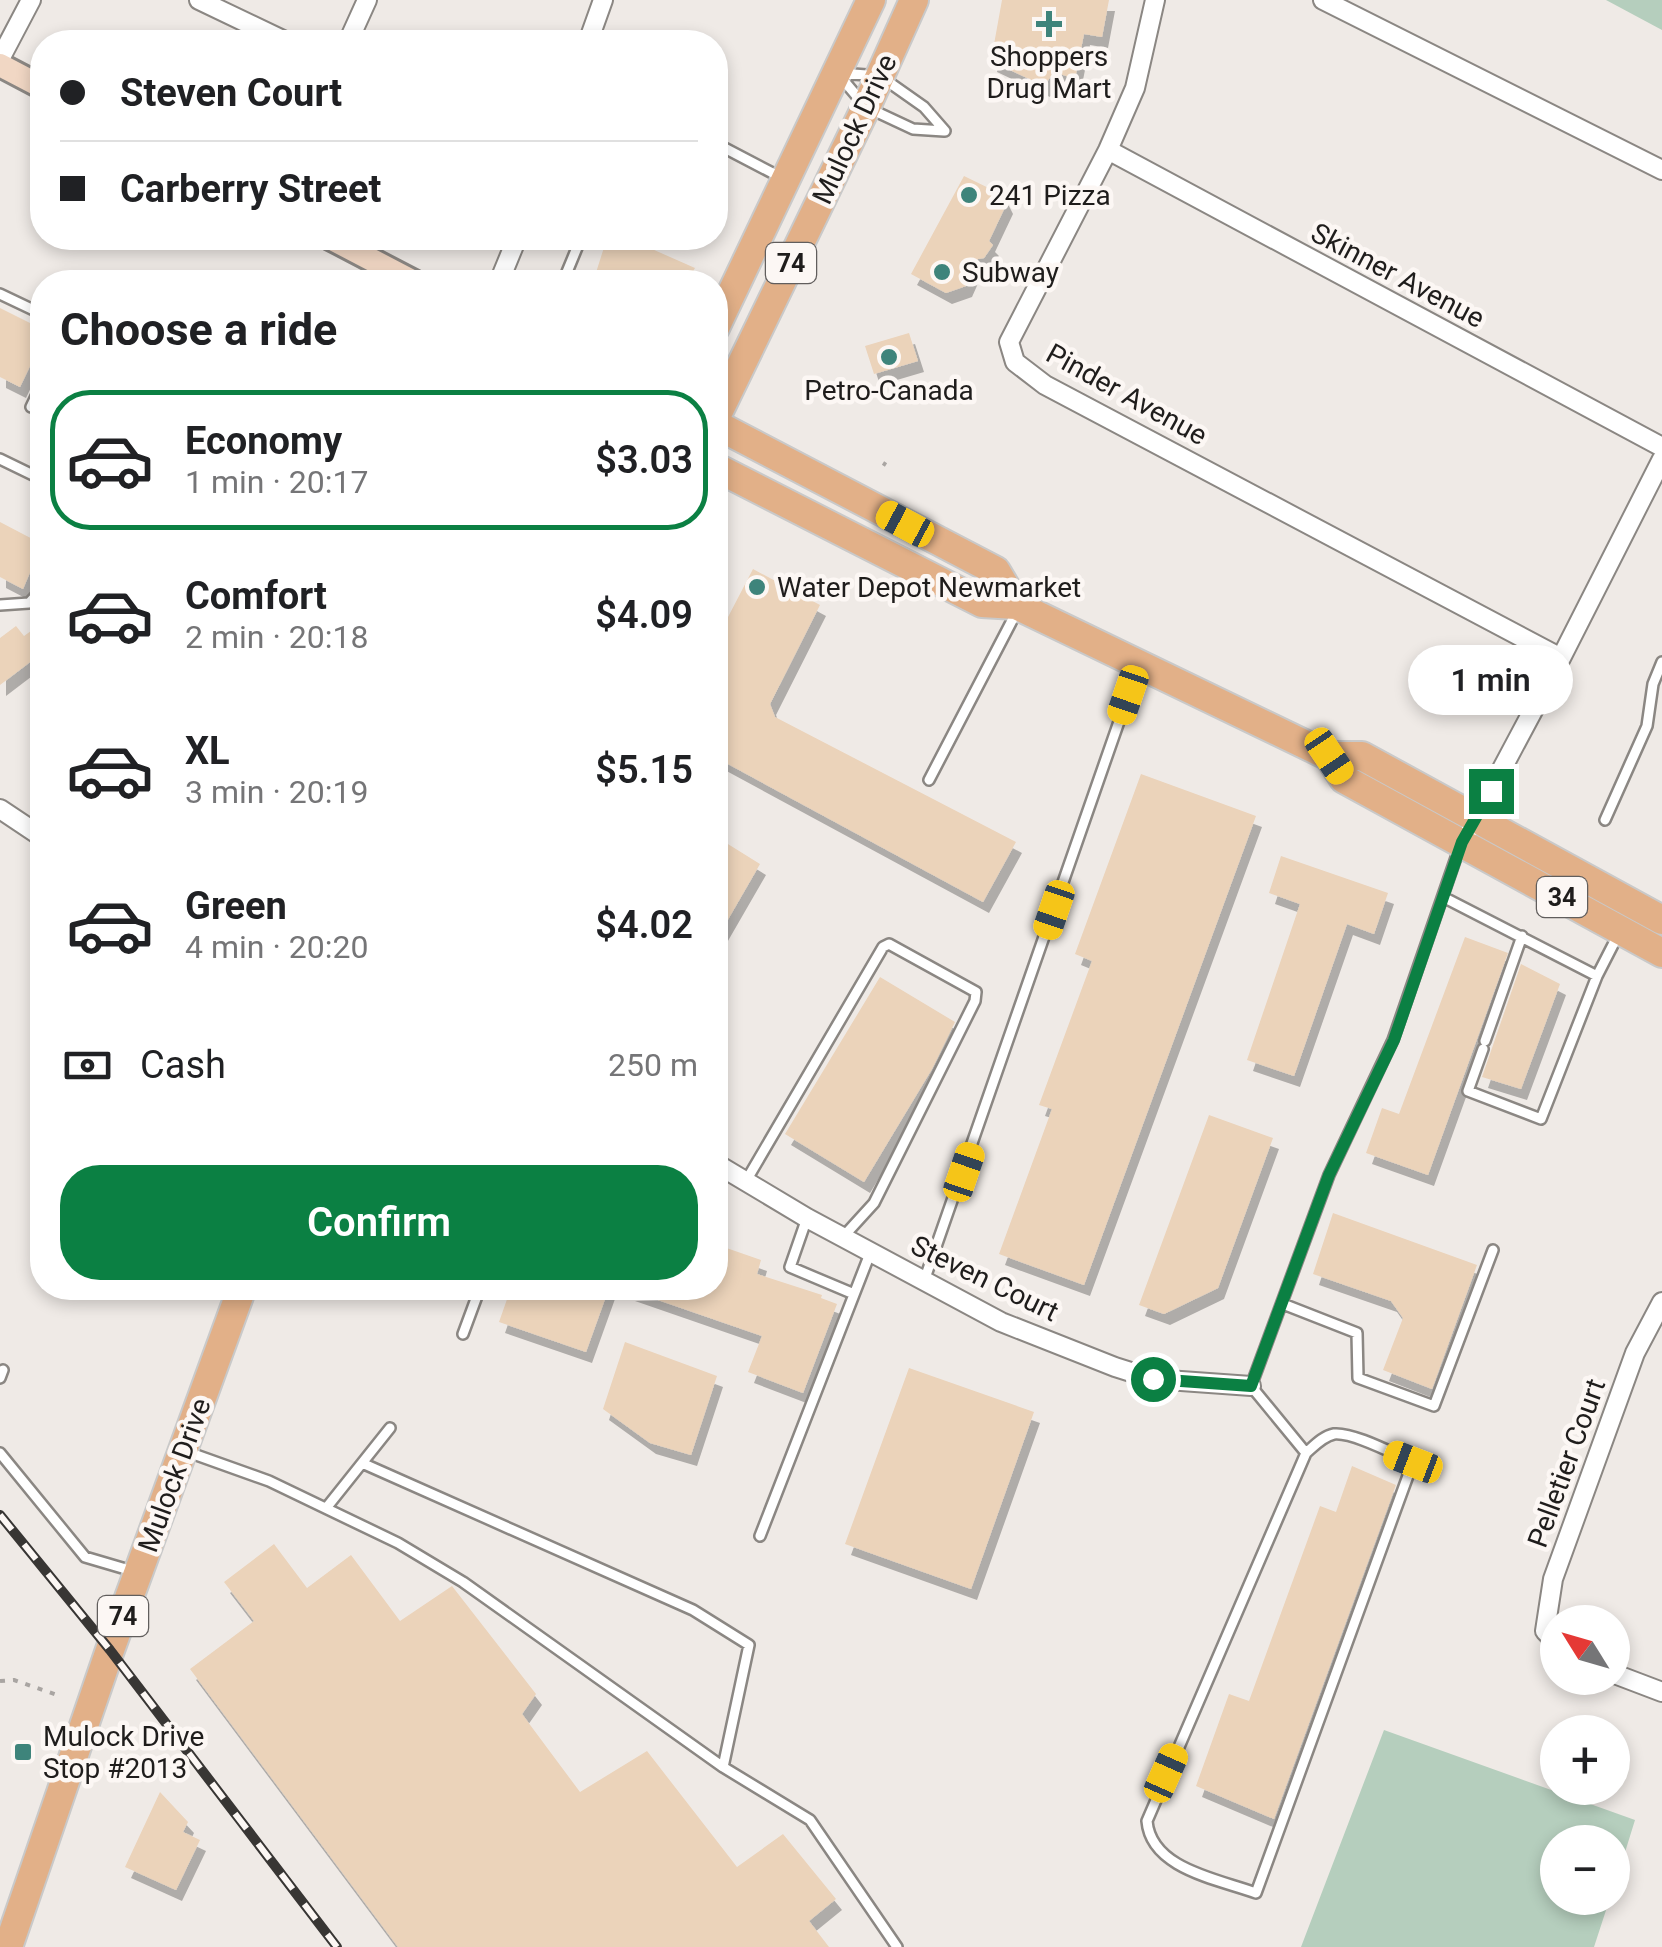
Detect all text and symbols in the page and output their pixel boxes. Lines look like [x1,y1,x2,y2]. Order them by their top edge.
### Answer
marker: Shoppers Drug Mart [1038,13,1060,35]
place label: Shoppers Drug Mart [987,40,1111,105]
street label: Mulock Drive [805,49,904,209]
text: Steven Court [120,71,342,115]
text: Carberry Street [120,167,381,211]
place label: 241 Pizza [989,179,1111,212]
marker: 241 Pizza [958,184,980,206]
street label: Skinner Avenue [1306,216,1490,335]
road number: 74 [766,243,816,283]
place label: Subway [962,256,1059,289]
marker: Subway [931,261,953,283]
text: Choose a ride [60,303,337,356]
street label: Pinder Avenue [1041,337,1213,452]
marker: Petro-Canada [878,346,900,368]
place label: Petro-Canada [804,374,974,407]
icon: car [65,415,155,505]
text: Economy [185,419,342,463]
text: $3.03 [595,438,693,482]
text: 1 min · 20:17 [185,463,368,501]
car [871,497,939,551]
icon: car [65,570,155,660]
place label: Water Depot Newmarket [777,571,1081,604]
text: Comfort [185,574,327,618]
marker: Water Depot Newmarket [746,576,768,598]
text: $4.09 [595,593,693,637]
text: 2 min · 20:18 [185,618,368,656]
callout: 1 min [1408,646,1574,716]
text: 1 min [1450,661,1531,699]
car [1104,662,1152,728]
car [1300,723,1358,789]
icon: car [65,725,155,815]
text: XL [185,729,230,773]
text: $5.15 [595,748,693,792]
route end [1469,769,1514,814]
text: 3 min · 20:19 [185,773,368,811]
car [1030,877,1078,943]
road number: 34 [1537,877,1587,917]
icon: car [65,880,155,970]
text: Green [185,884,287,928]
text: $4.02 [595,903,693,947]
text: 4 min · 20:20 [185,928,368,966]
icon: cash [60,1038,115,1093]
text: Cash [140,1043,226,1087]
text: 250 m [608,1046,698,1084]
car [940,1139,988,1205]
button: Confirm [60,1165,698,1280]
street label: Steven Court [906,1229,1064,1328]
route start [1131,1357,1176,1402]
street label: Pelletier Court [1521,1374,1612,1552]
street label: Mulock Drive [131,1394,218,1557]
car [1380,1437,1446,1487]
road number: 74 [98,1596,148,1636]
north arrow [1540,1605,1630,1695]
map controls [1540,1605,1630,1915]
button: + [1540,1715,1630,1805]
place label: Mulock Drive Stop #2013 [43,1720,204,1785]
car [1140,1739,1192,1807]
marker: Mulock Drive Stop #2013 [12,1741,34,1763]
button: − [1540,1825,1630,1915]

